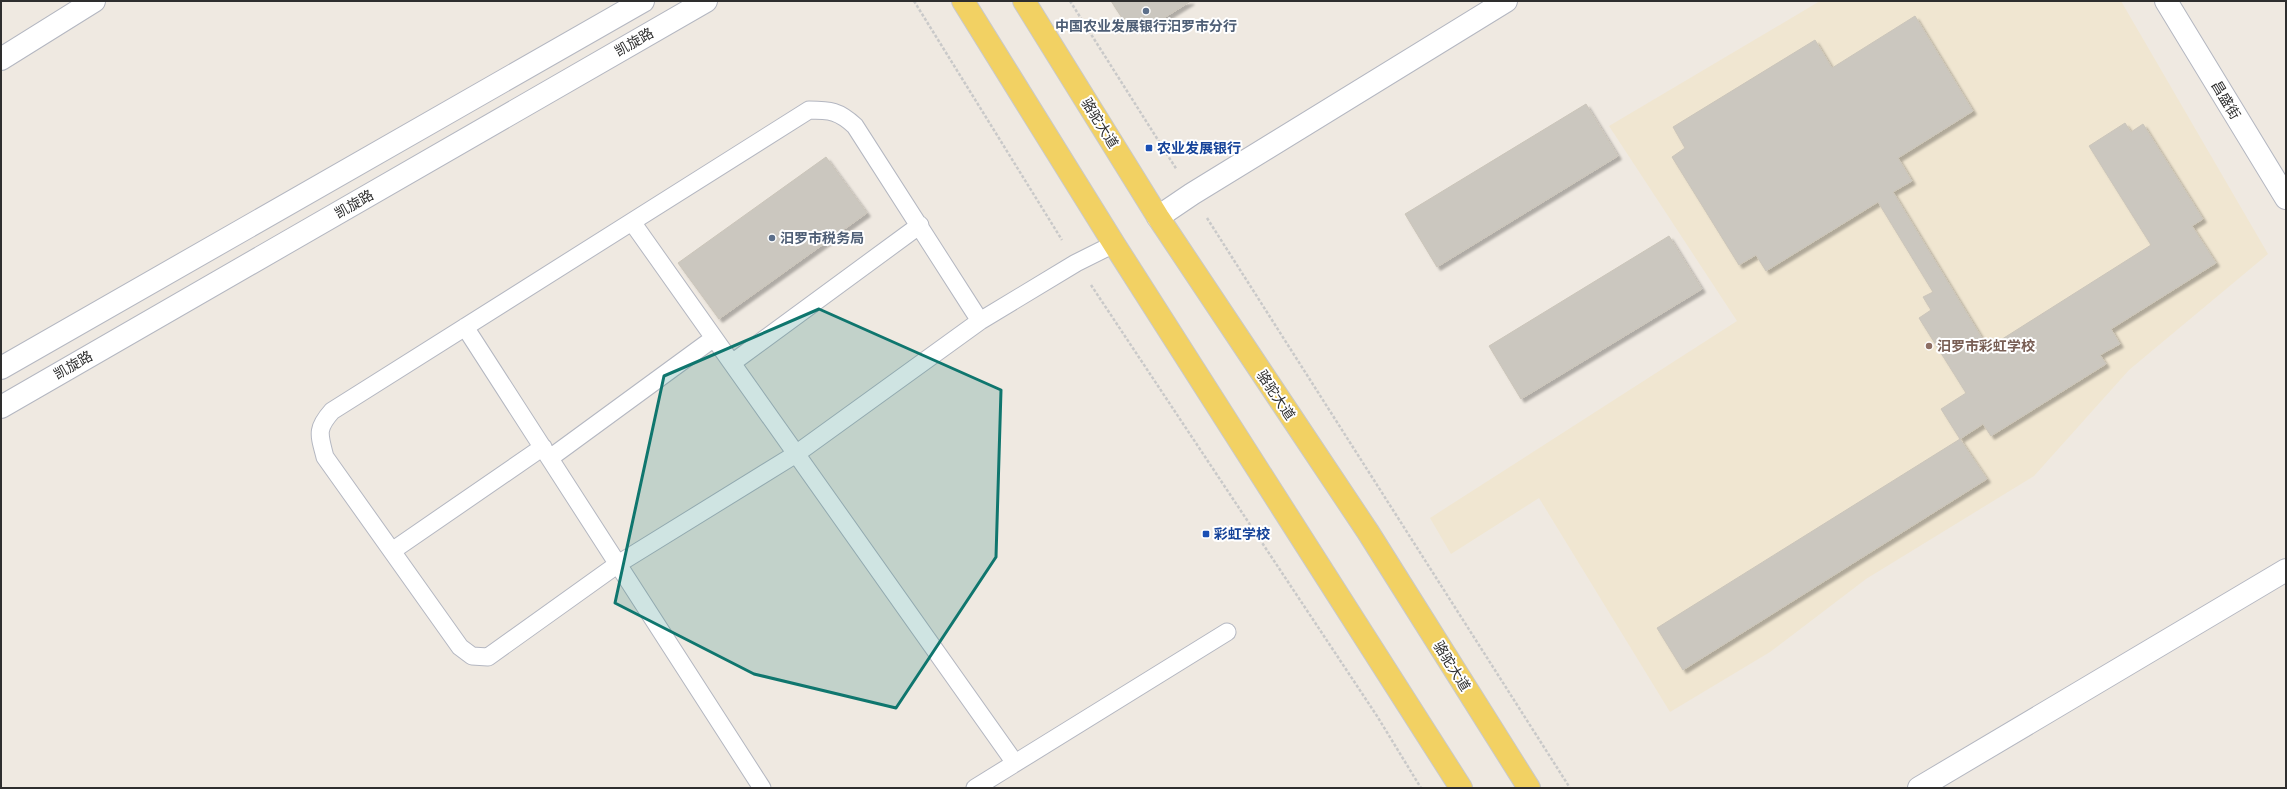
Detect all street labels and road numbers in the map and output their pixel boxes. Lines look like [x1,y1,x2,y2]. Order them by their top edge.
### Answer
street label: 凯旋路 [611,24,656,59]
street label: 昌盛街 [2208,77,2245,122]
street label: 骆驼大道 [1078,94,1122,151]
street label: 凯旋路 [331,186,376,221]
street label: 凯旋路 [50,347,95,382]
street label: 骆驼大道 [1254,367,1299,423]
street label: 骆驼大道 [1430,637,1474,694]

